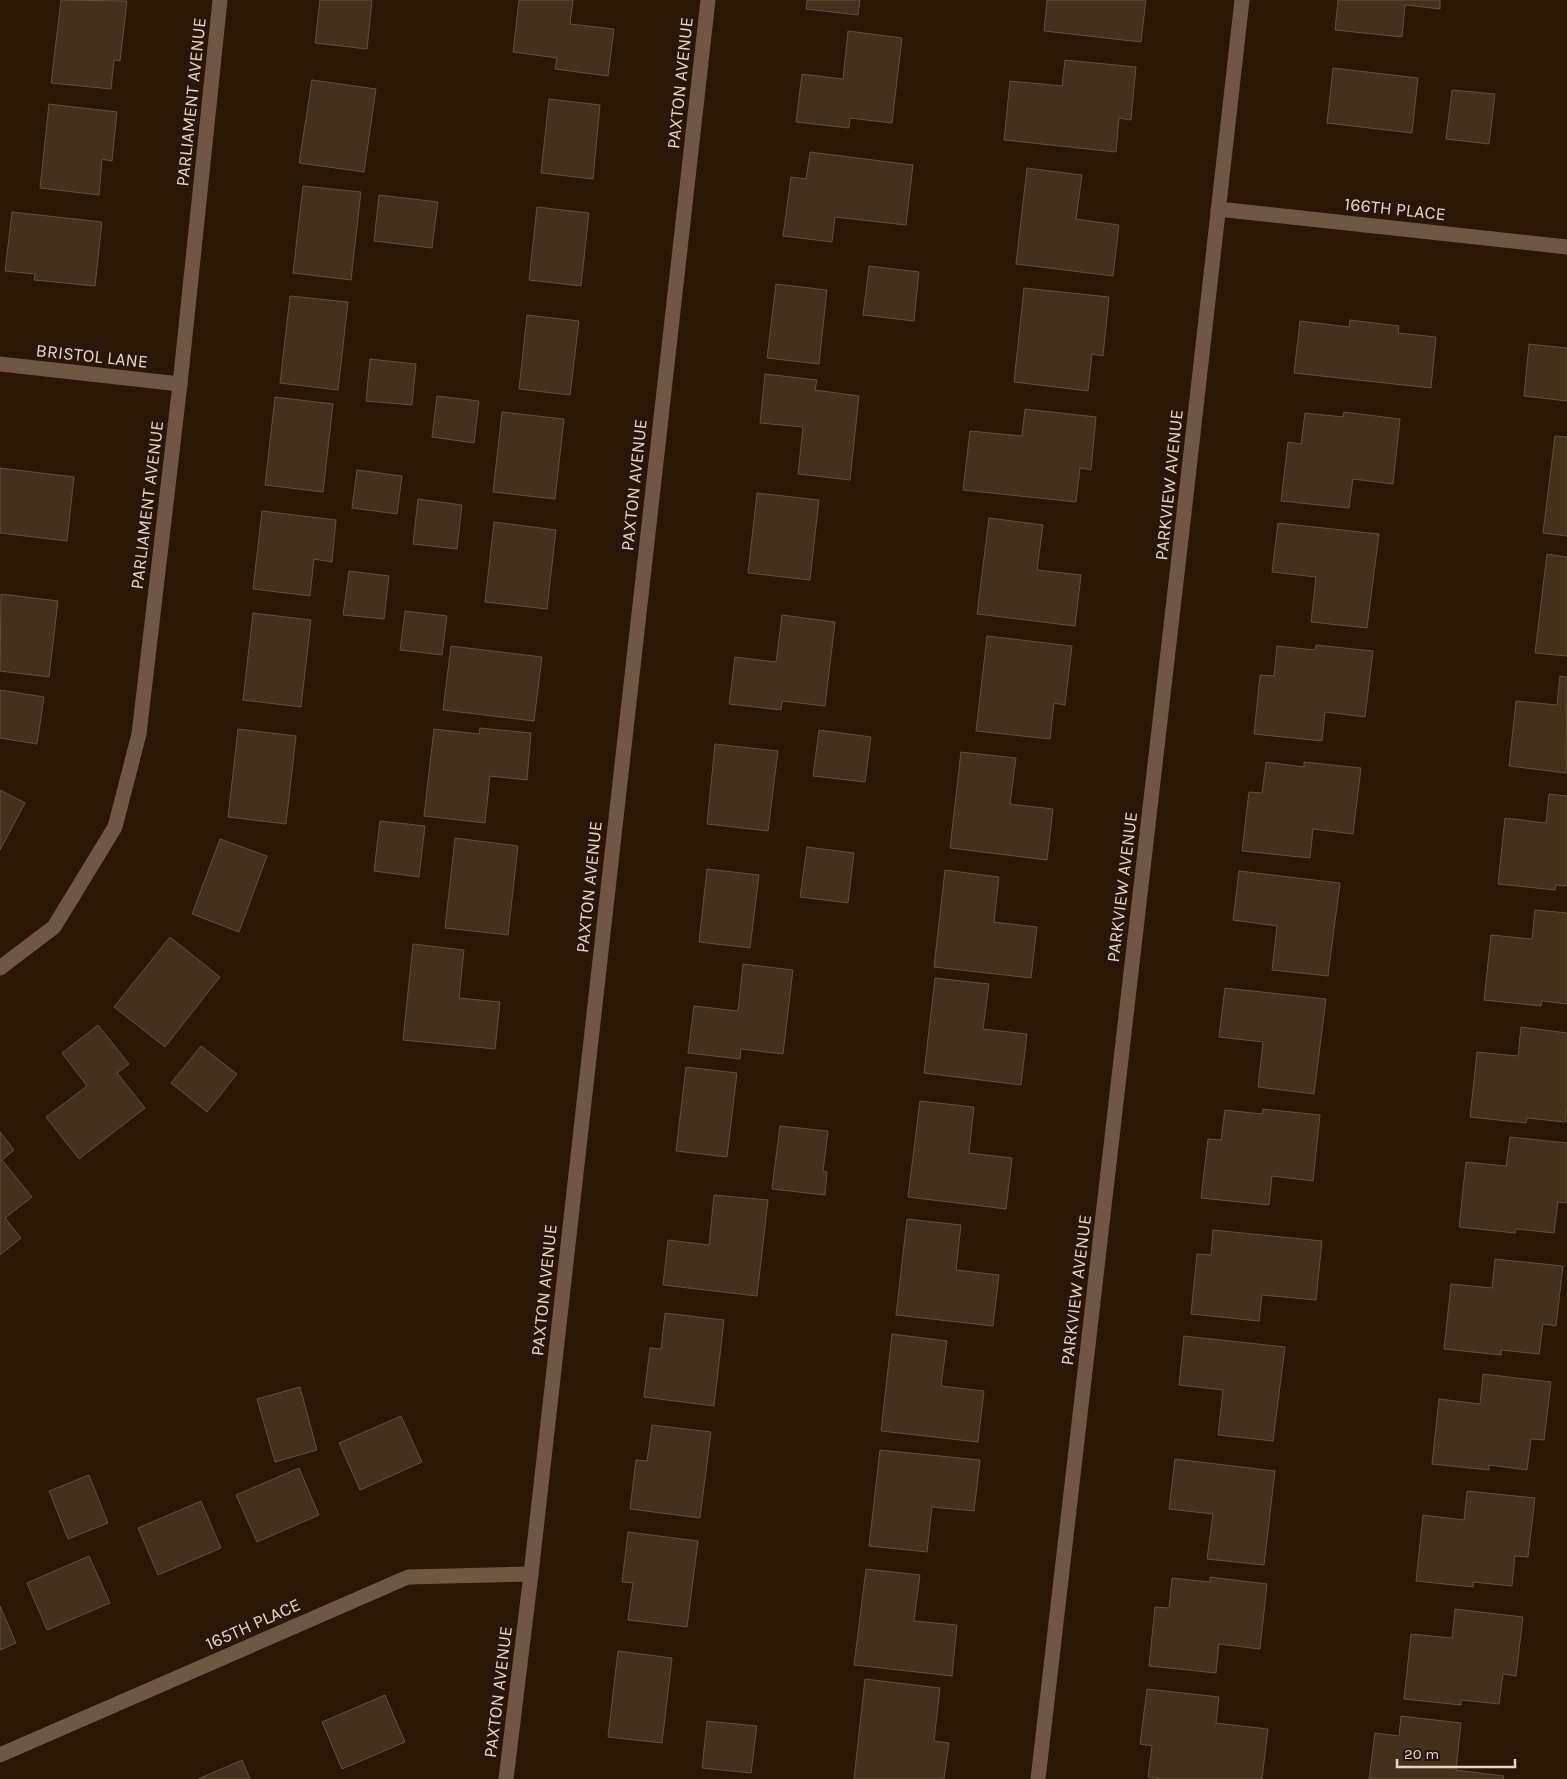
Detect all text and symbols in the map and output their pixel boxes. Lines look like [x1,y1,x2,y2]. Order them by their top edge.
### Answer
street label: PARLIAMENT AVENUE [171,16,211,188]
street label: PAXTON AVENUE [662,16,698,150]
street label: 166TH PLACE [1343,193,1447,225]
street label: BRISTOL LANE [35,339,149,373]
street label: PARKVIEW AVENUE [1150,409,1188,561]
street label: PAXTON AVENUE [616,418,652,552]
street label: PARLIAMENT AVENUE [126,419,168,591]
street label: PARKVIEW AVENUE [1102,810,1142,964]
street label: PAXTON AVENUE [571,820,607,954]
street label: PARKVIEW AVENUE [1056,1213,1096,1367]
street label: PAXTON AVENUE [526,1223,562,1357]
street label: 165TH PLACE [202,1593,304,1655]
street label: PAXTON AVENUE [479,1625,517,1759]
scale bar [1397,1736,1514,1768]
text: 20 m [1404,1745,1439,1763]

